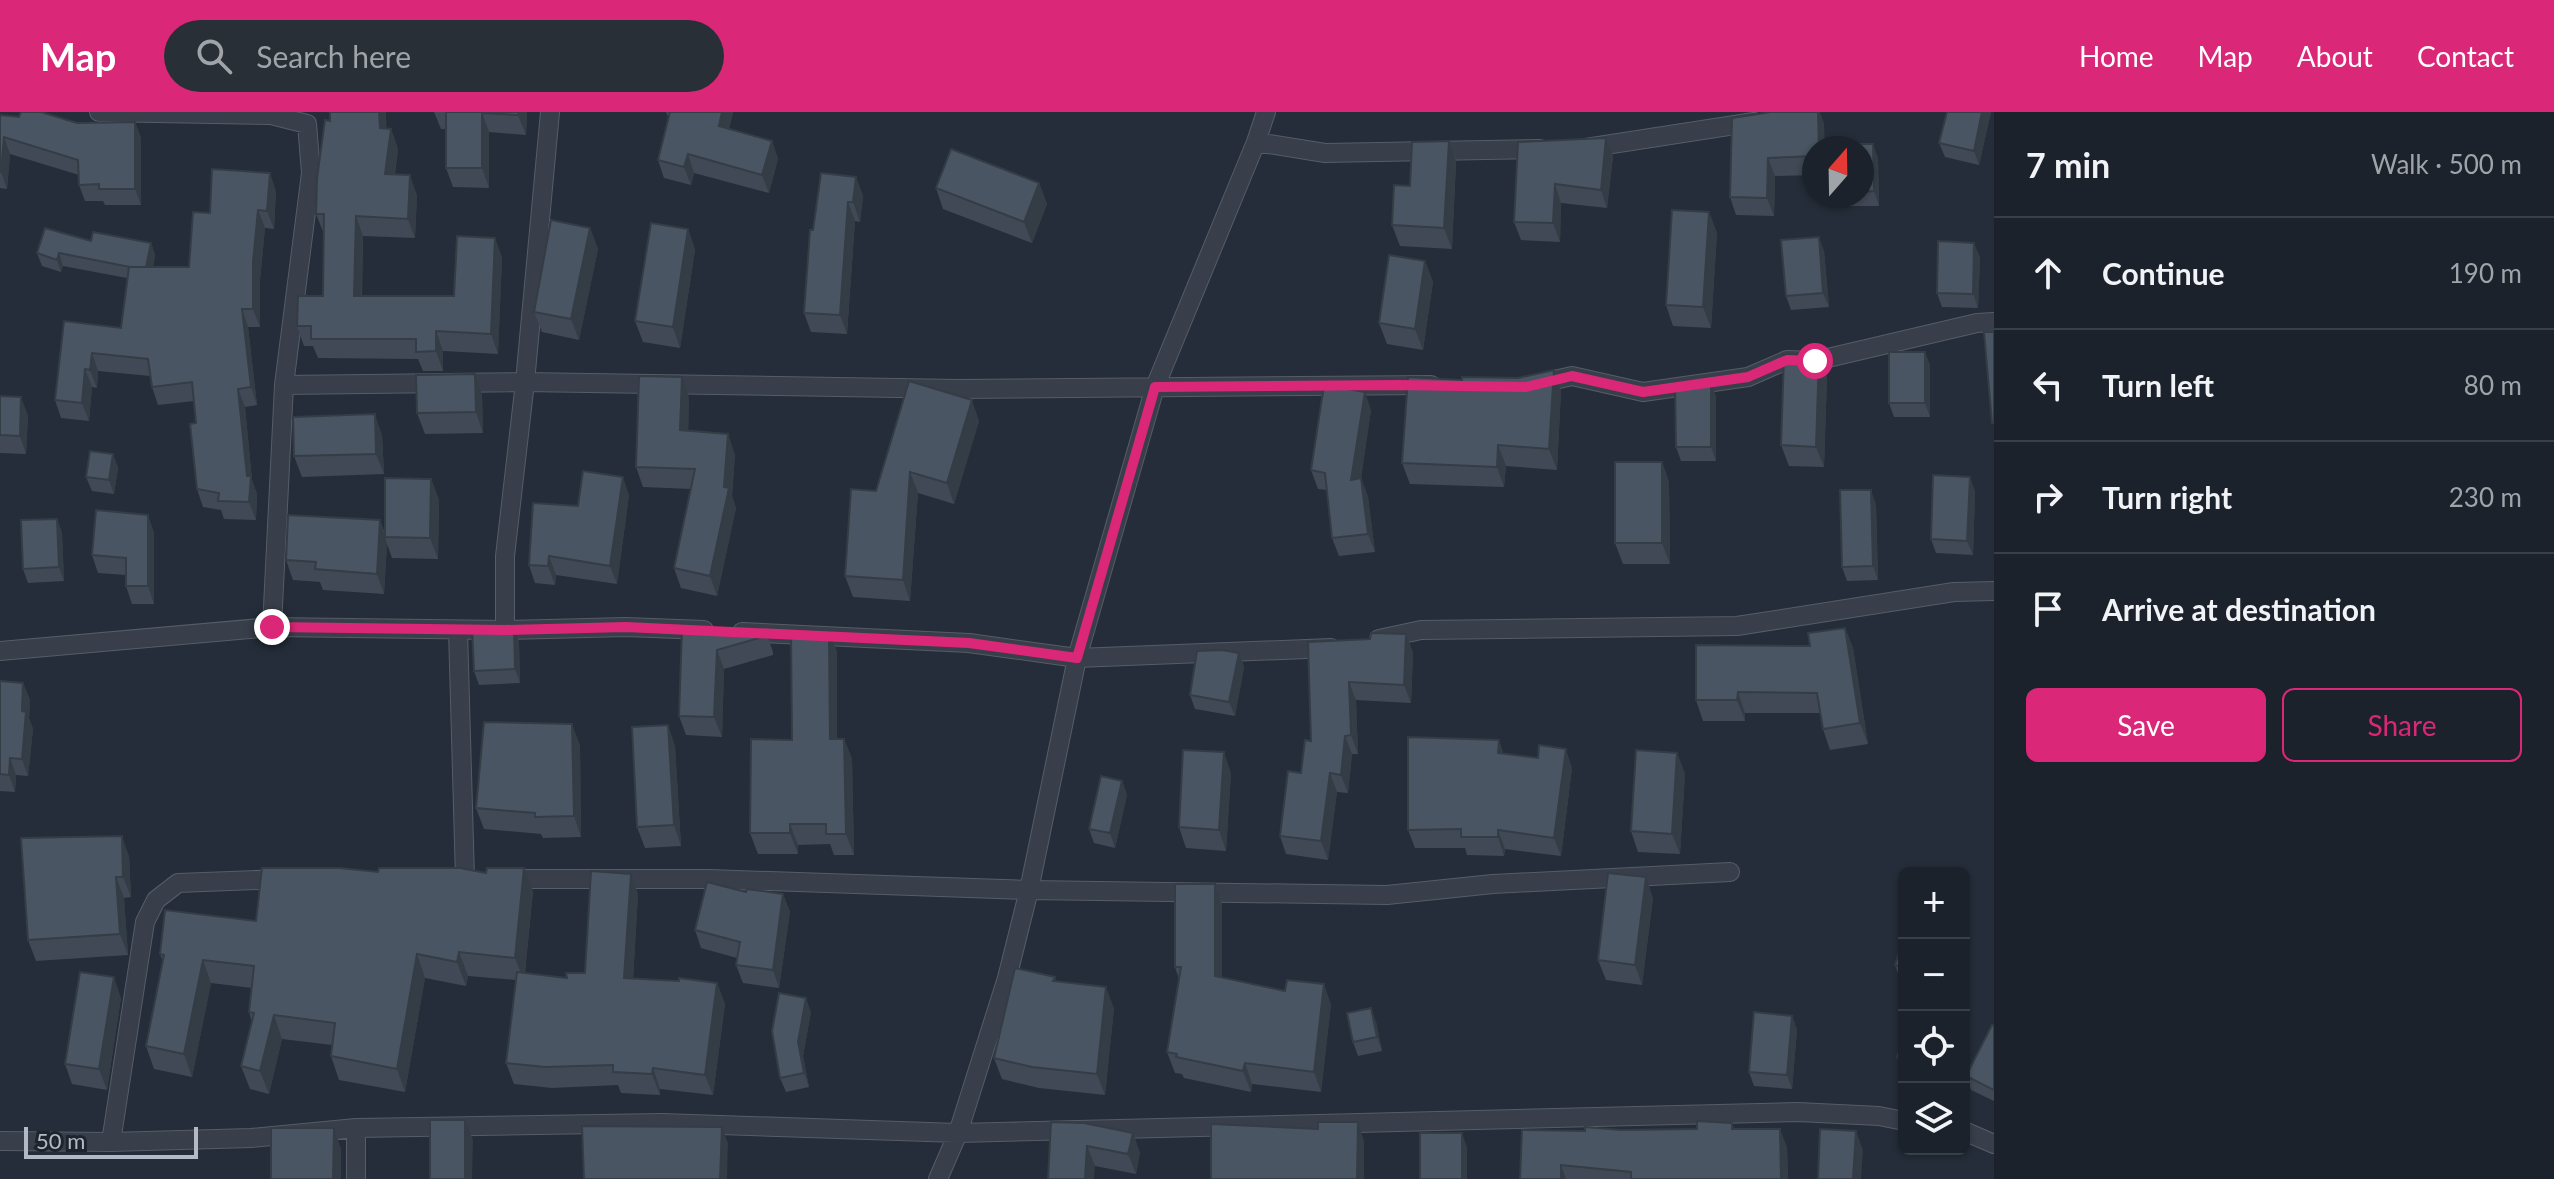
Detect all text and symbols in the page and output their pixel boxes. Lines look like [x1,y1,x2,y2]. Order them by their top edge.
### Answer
search box [164,20,724,92]
text: Map [40,33,116,79]
icon: search [192,34,236,78]
text: Search here [256,38,411,74]
text: Home [2079,39,2154,73]
text: Map [2198,39,2253,73]
text: About [2297,39,2373,73]
text: Contact [2417,39,2514,73]
north arrow [1802,136,1874,208]
text: 7 min [2026,144,2110,185]
text: Walk · 500 m [2371,148,2522,180]
icon: ahead [2026,251,2070,295]
text: Continue [2102,255,2225,291]
text: 190 m [2449,257,2522,289]
route start [1797,343,1833,379]
icon: left [2026,363,2070,407]
text: Turn left [2102,367,2214,403]
text: 80 m [2464,369,2522,401]
icon: right [2026,475,2070,519]
text: Turn right [2102,479,2232,515]
text: 230 m [2449,481,2522,513]
icon: arrive [2026,587,2070,631]
text: Arrive at destination [2102,591,2376,627]
route end [254,609,290,645]
button: Save [2026,688,2266,762]
button: Share [2282,688,2522,762]
map controls [1898,867,1970,1155]
button: + [1898,867,1970,939]
button: − [1898,939,1970,1011]
button: locate [1898,1011,1970,1083]
button: layers [1898,1083,1970,1155]
scale bar [24,1123,198,1159]
text: 50 m [36,1127,85,1154]

